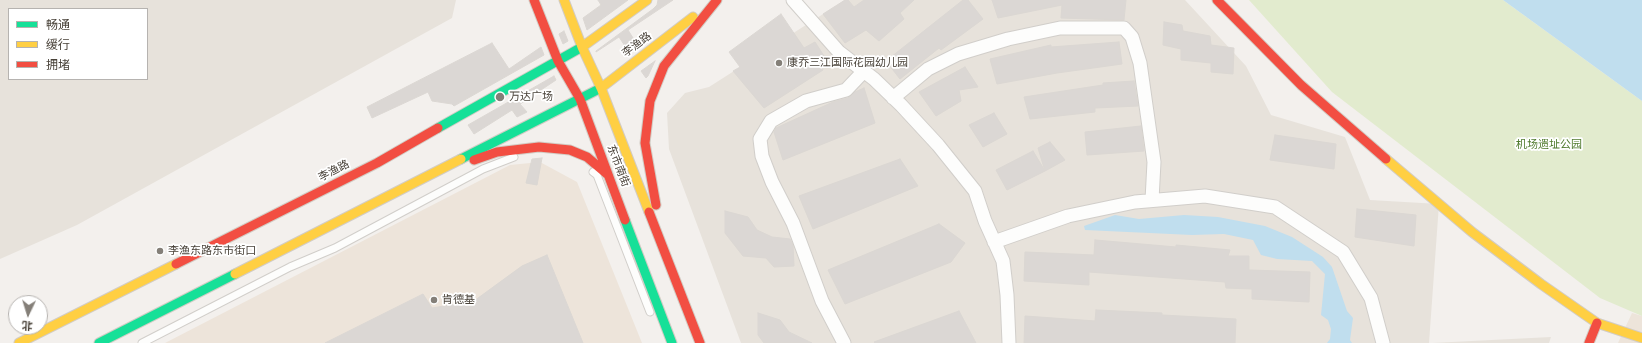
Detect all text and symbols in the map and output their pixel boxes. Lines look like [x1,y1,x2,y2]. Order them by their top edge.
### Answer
legend [8,8,148,80]
text: 畅通 [46,17,70,33]
street label: 李渔路 [620,30,654,60]
text: 缓行 [46,37,70,53]
place label: 康乔三江国际花园幼儿园 [787,56,908,70]
text: 拥堵 [46,57,70,73]
marker: 康乔三江国际花园幼儿园 [774,58,784,68]
place label: 万达广场 [509,90,553,104]
marker: 万达广场 [494,91,506,103]
park label: 机场遗址公园 [1516,138,1582,152]
street label: 东市南街 [604,143,632,189]
street label: 李渔路 [316,158,352,184]
place label: 李渔东路东市街口 [168,244,256,258]
marker: 李渔东路东市街口 [155,246,165,256]
place label: 肯德基 [442,293,475,307]
north arrow [8,295,48,335]
marker: 肯德基 [429,295,439,305]
text: 北 [21,319,33,333]

